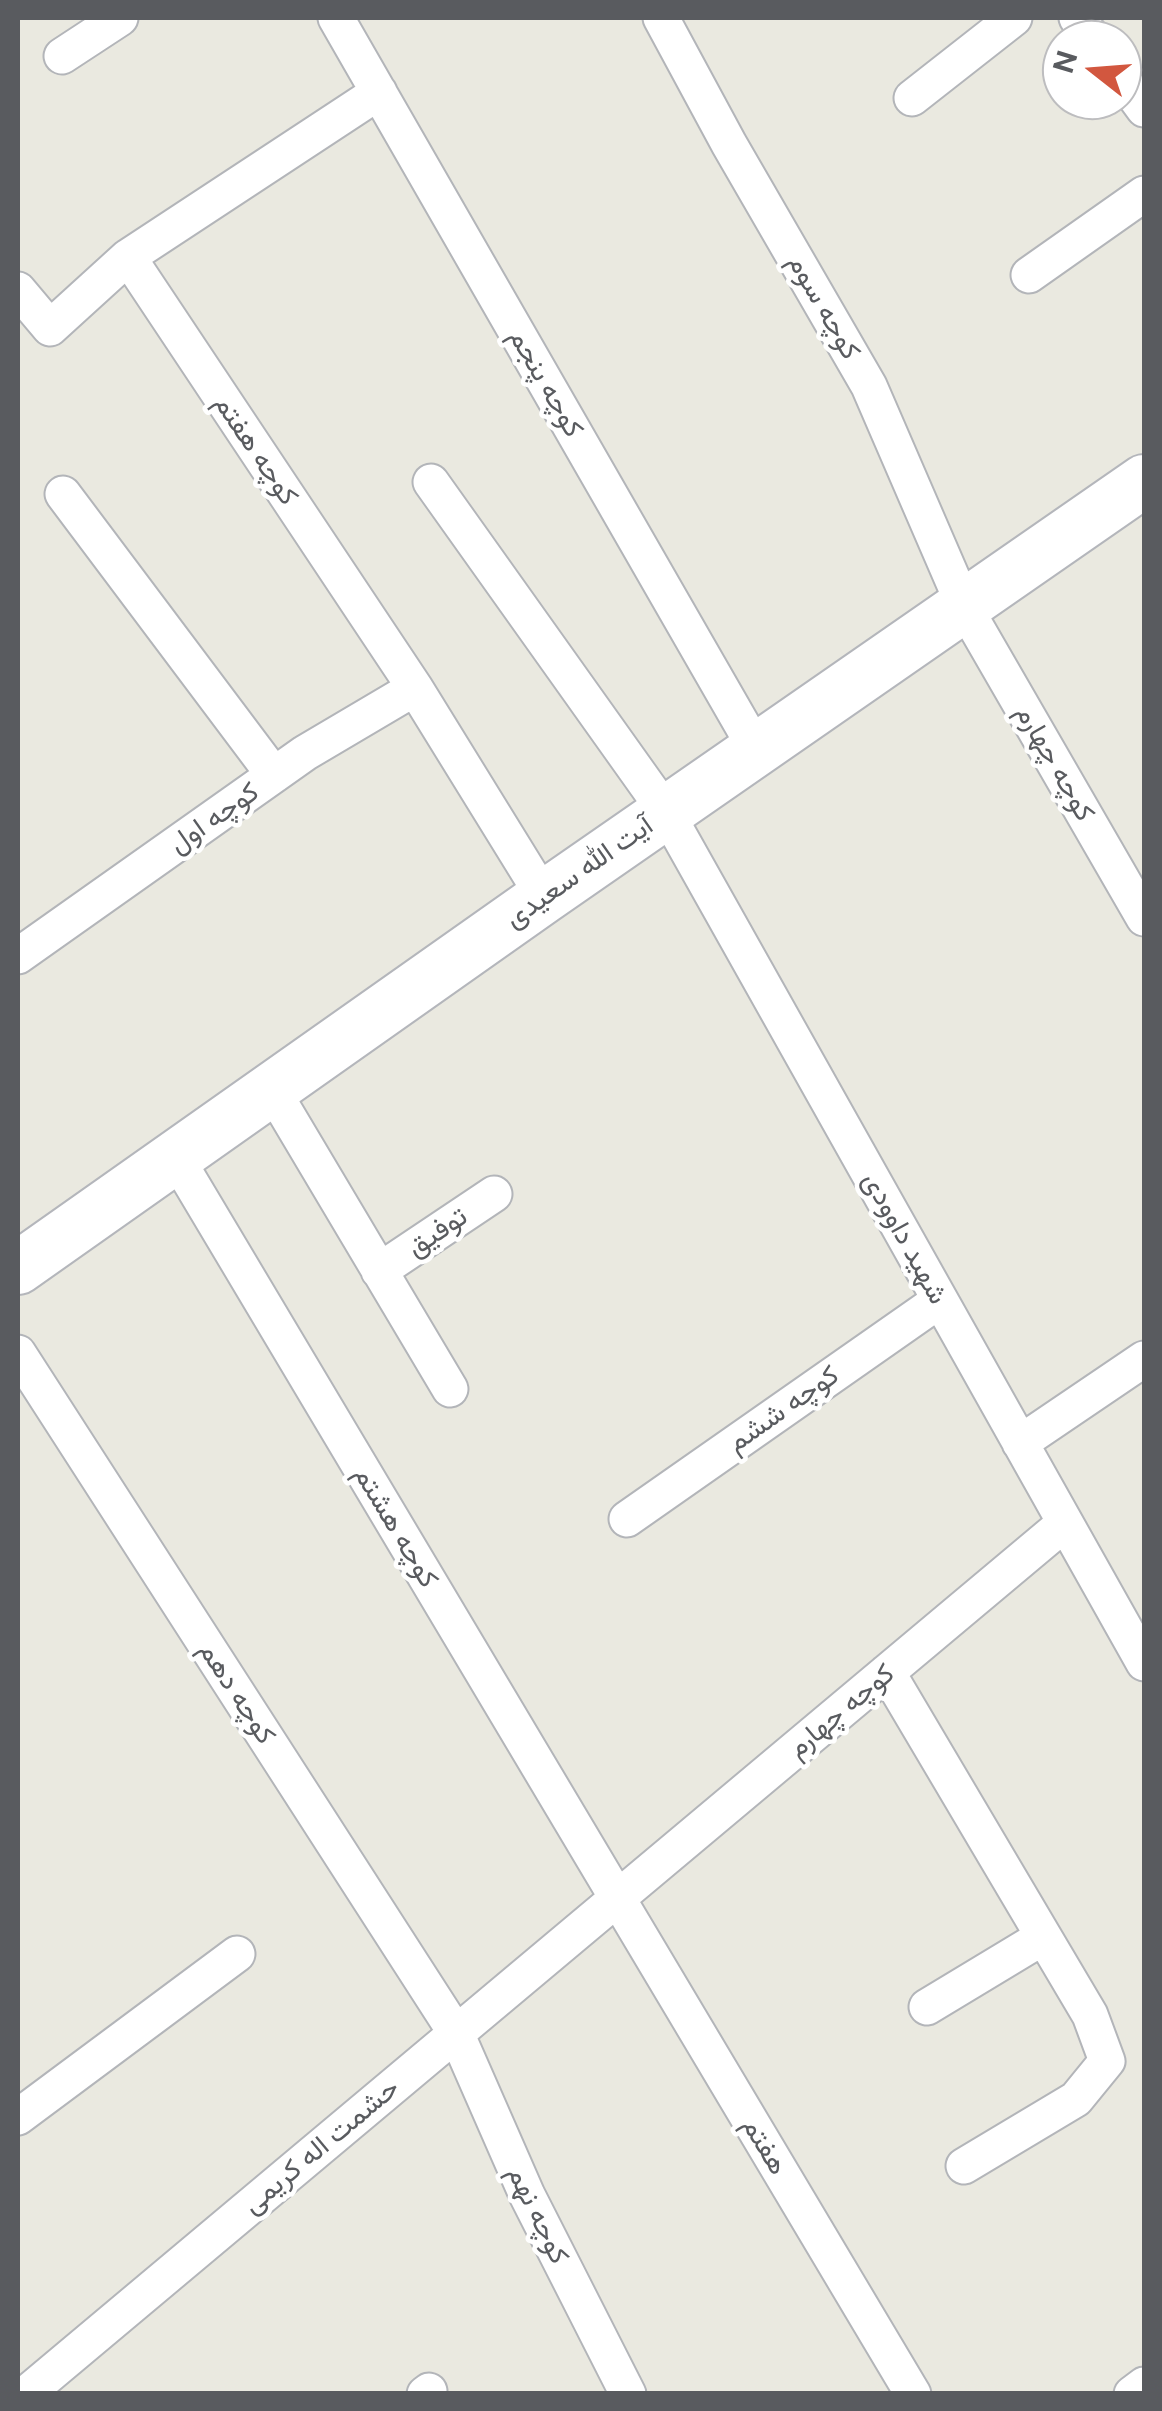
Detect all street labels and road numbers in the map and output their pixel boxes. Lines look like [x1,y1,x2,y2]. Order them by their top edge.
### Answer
street label: کوچه سوم [780,248,868,366]
street label: کوچه پنجم [501,323,591,443]
street label: کوچه هفتم [207,388,305,512]
street label: کوچه چهارم [1008,699,1102,827]
street label: کوچه اول [163,775,265,861]
street label: آیت الله سعیدی [499,809,659,935]
street label: شهید داوودی [855,1166,955,1310]
street label: توفیق [400,1200,474,1264]
street label: کوچه ششم [721,1358,845,1460]
street label: کوچه هشتم [347,1460,445,1594]
street label: کوچه دهم [191,1635,283,1751]
street label: کوچه چهارم [781,1657,901,1765]
street label: حشمت اله کریمی [236,2071,406,2221]
street label: هفتم [735,2111,795,2181]
street label: کوچه نهم [500,2161,576,2269]

